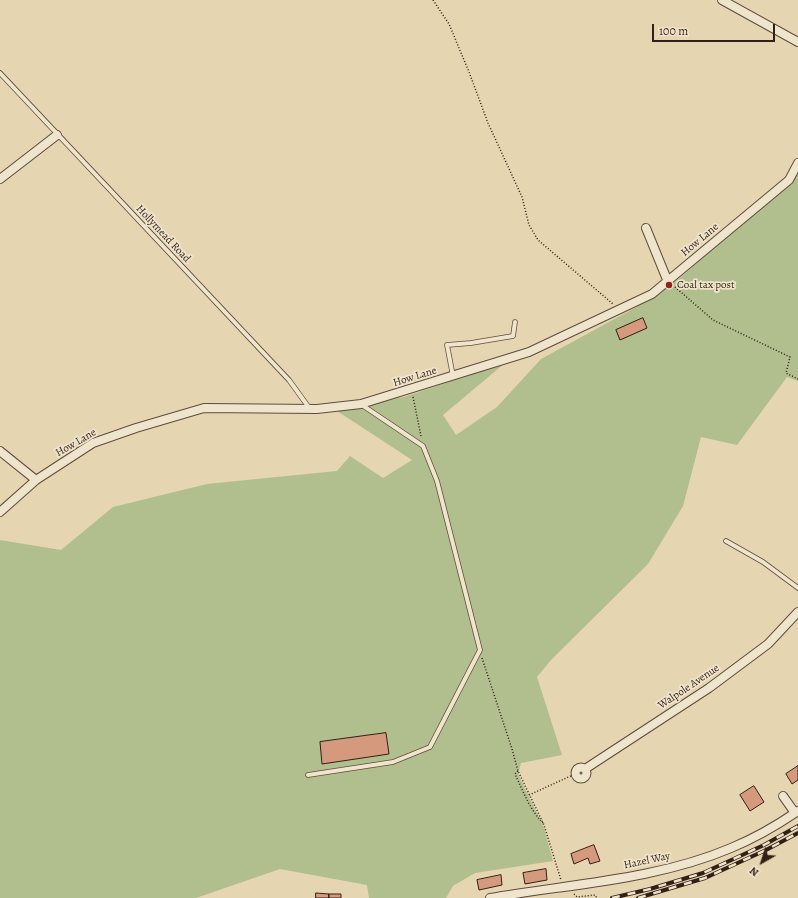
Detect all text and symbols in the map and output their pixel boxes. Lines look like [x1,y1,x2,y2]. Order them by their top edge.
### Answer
scale bar [654,16,777,42]
text: 100 m [659,23,688,39]
street label: Hollymead Road [133,202,193,266]
street label: How Lane [679,220,721,260]
place label: Coal tax post [677,278,735,292]
marker: Coal tax post [664,280,674,290]
street label: How Lane [392,364,438,390]
street label: How Lane [53,426,99,460]
street label: Walpole Avenue [656,662,722,712]
north arrow [742,842,782,882]
street label: Hazel Way [623,850,671,872]
text: N [746,863,762,880]

